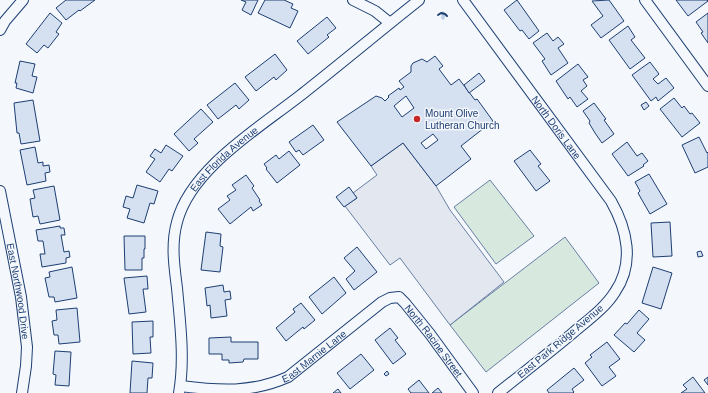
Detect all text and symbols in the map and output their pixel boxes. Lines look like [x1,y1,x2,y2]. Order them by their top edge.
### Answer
street label: North Doris Lane [529,94,583,162]
place label: Mount Olive Lutheran Church [425,108,500,131]
marker: Mount Olive Lutheran Church [412,114,422,124]
street label: East Florida Avenue [188,124,260,194]
street label: East Northwood Drive [4,242,31,340]
street label: East Park Ridge Avenue [515,302,606,380]
street label: North Racine Street [402,303,464,379]
street label: East Marnie Lane [280,328,349,385]

